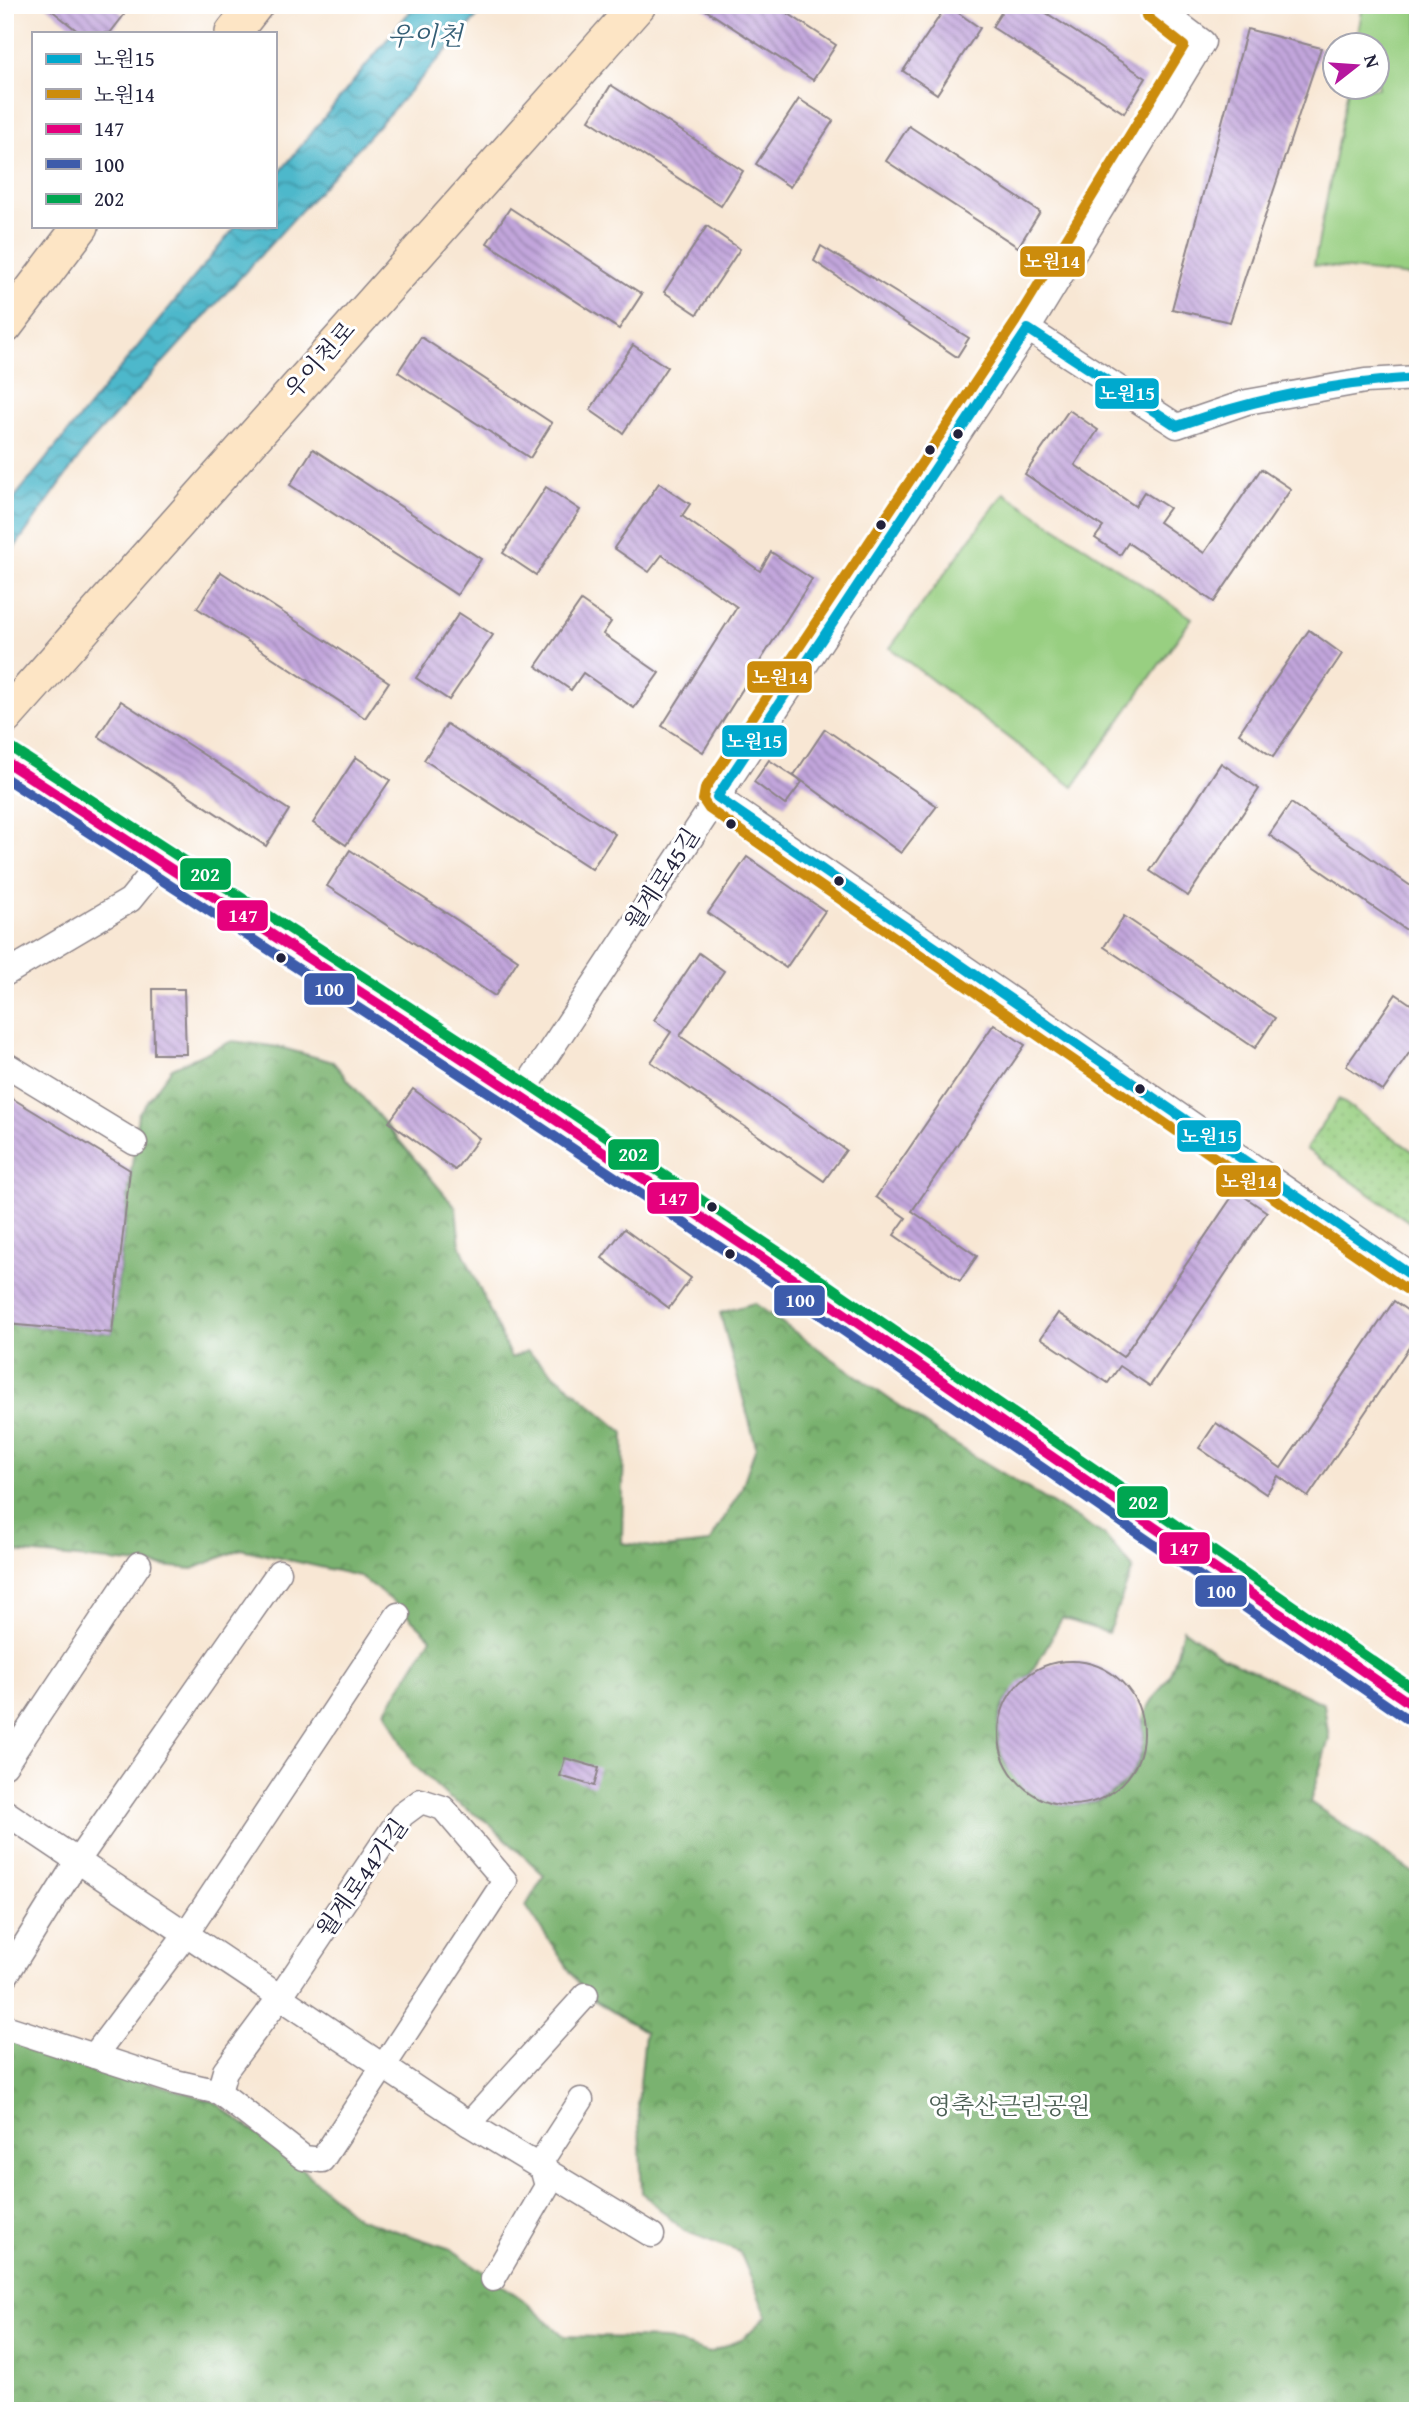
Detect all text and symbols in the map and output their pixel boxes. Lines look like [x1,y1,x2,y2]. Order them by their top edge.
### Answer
water label: 우이천 [387,16,465,55]
legend [32,32,276,228]
north arrow [1322,32,1392,102]
text: 노원15 [94,43,155,74]
text: N [1357,51,1388,71]
text: 노원14 [94,79,155,110]
text: 147 [94,113,124,144]
text: 100 [94,149,124,180]
text: 202 [94,183,124,214]
line badge: 노원14 [1019,245,1086,278]
text: 노원14 [1024,247,1080,275]
street label: 우이천로 [276,313,363,406]
line badge: 노원15 [1094,377,1160,410]
text: 노원15 [1099,379,1155,407]
unlabelled marker [951,427,965,441]
unlabelled marker [923,443,937,457]
unlabelled marker [874,518,888,532]
line badge: 노원14 [746,660,813,694]
text: 노원14 [752,663,808,691]
line badge: 노원15 [721,724,788,758]
text: 노원15 [726,727,782,755]
unlabelled marker [724,817,738,831]
street label: 월계로45길 [615,821,708,937]
line badge: 202 [179,857,232,891]
text: 202 [190,860,220,888]
unlabelled marker [832,874,846,888]
line badge: 147 [216,899,269,932]
text: 147 [228,901,258,929]
unlabelled marker [274,951,288,965]
line badge: 100 [303,972,356,1006]
text: 100 [314,975,344,1003]
unlabelled marker [1133,1082,1147,1096]
line badge: 노원15 [1176,1119,1242,1153]
text: 노원15 [1181,1122,1237,1150]
line badge: 202 [607,1138,660,1171]
text: 202 [618,1140,648,1168]
line badge: 노원14 [1215,1164,1282,1198]
text: 노원14 [1221,1167,1277,1195]
line badge: 147 [646,1181,700,1215]
text: 147 [658,1184,688,1212]
unlabelled marker [705,1200,719,1214]
unlabelled marker [723,1247,737,1261]
line badge: 100 [773,1284,826,1317]
text: 100 [785,1286,815,1314]
line badge: 202 [1116,1485,1169,1519]
text: 202 [1128,1488,1158,1516]
line badge: 147 [1158,1531,1211,1565]
text: 147 [1169,1534,1199,1562]
line badge: 100 [1194,1574,1248,1608]
text: 100 [1206,1577,1236,1605]
street label: 월계로44가길 [307,1811,416,1945]
park label: 영축산근린공원 [928,2088,1090,2123]

